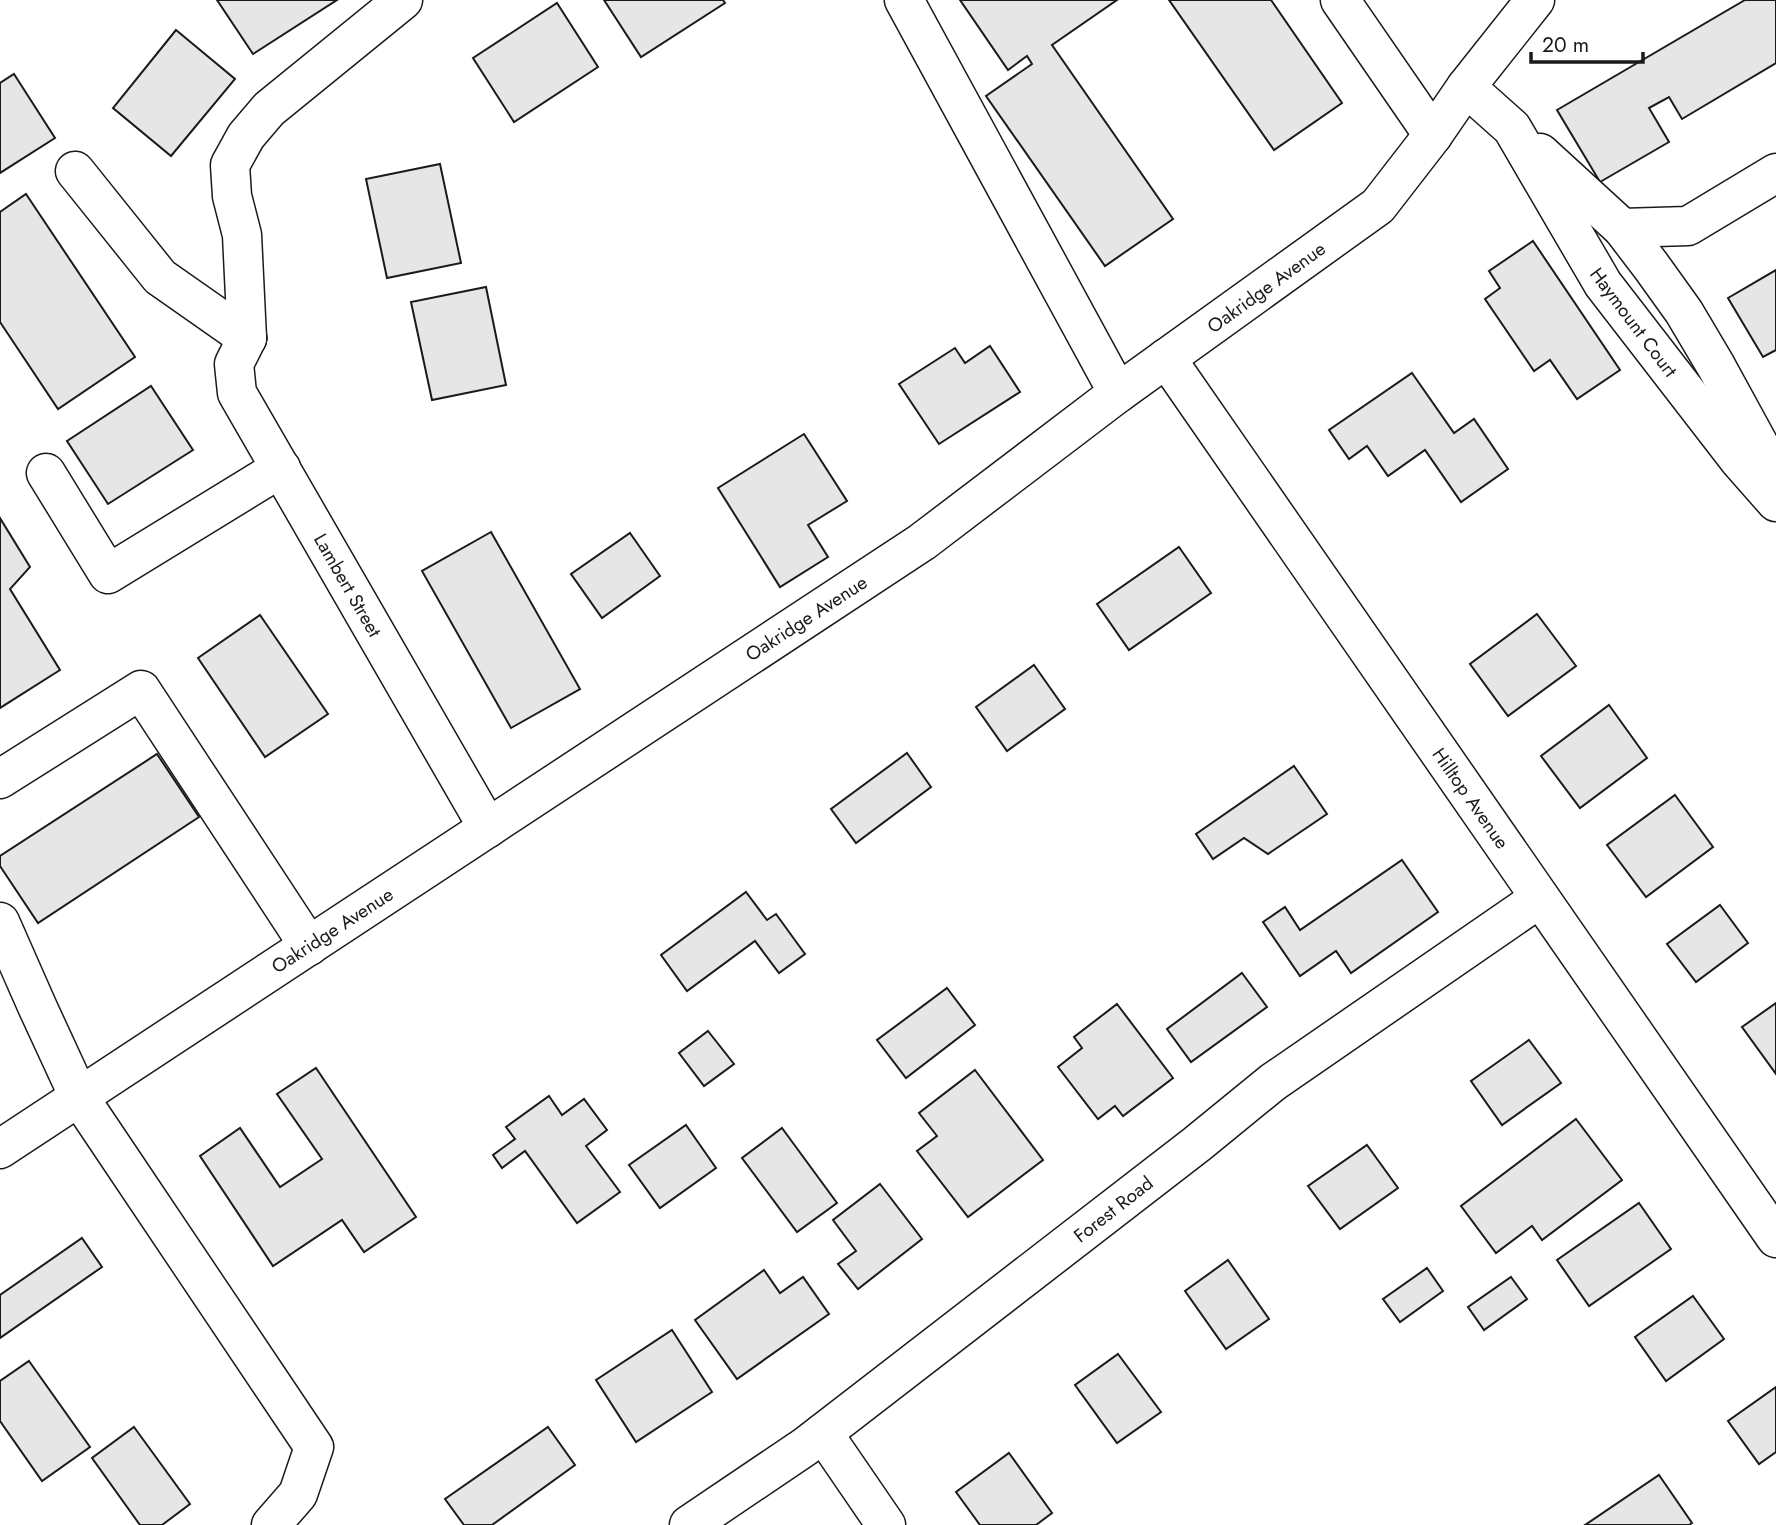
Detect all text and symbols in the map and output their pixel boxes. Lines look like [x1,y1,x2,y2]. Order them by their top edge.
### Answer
scale bar [1531,21,1643,65]
text: 20 m [1542,30,1589,60]
street label: Oakridge Avenue [1202,235,1331,340]
street label: Haymount Court [1583,262,1684,383]
street label: Lambert Street [307,529,388,642]
street label: Oakridge Avenue [740,569,873,668]
street label: Hilltop Avenue [1426,742,1516,854]
street label: Oakridge Avenue [266,881,399,980]
street label: Forest Road [1068,1170,1159,1249]

